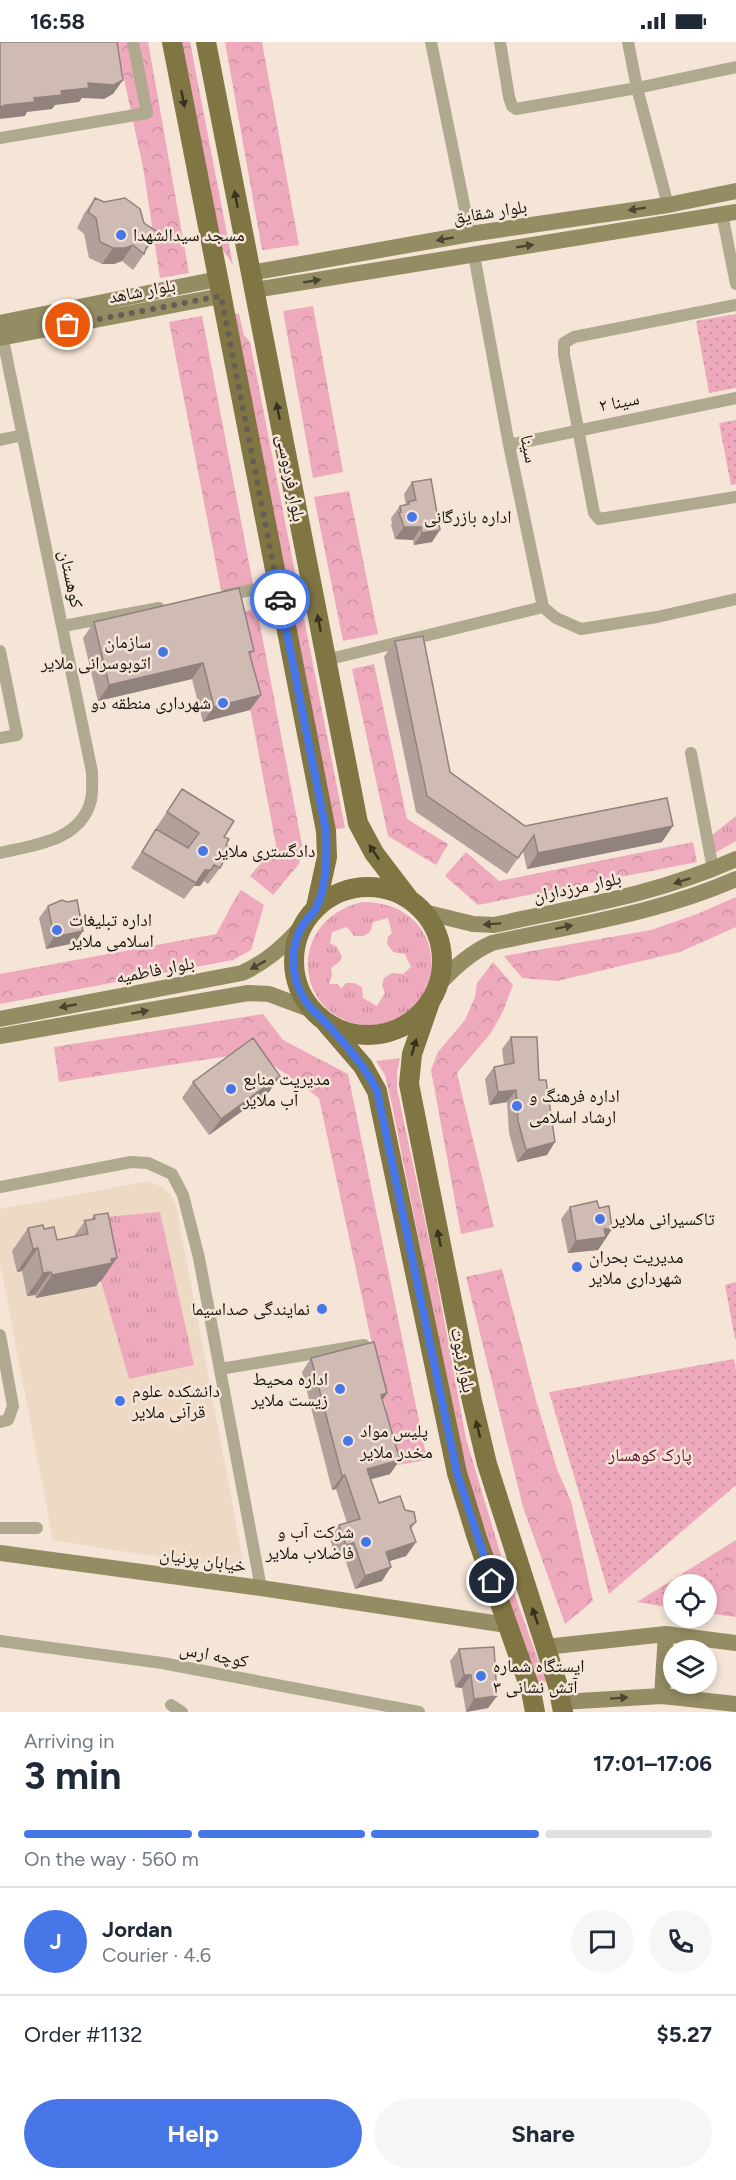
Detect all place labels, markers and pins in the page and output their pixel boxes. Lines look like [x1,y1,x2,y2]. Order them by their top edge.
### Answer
place label: مسجد سیدالشهدا [133,224,245,246]
marker: مسجد سیدالشهدا [114,228,128,242]
pin [42,299,93,350]
place label: اداره بازرگانی [424,506,512,528]
marker: اداره بازرگانی [405,510,419,524]
place label: سازمان اتوبوسرانی ملایر [40,631,151,674]
marker: سازمان اتوبوسرانی ملایر [156,645,170,659]
place label: شهرداری منطقه دو [91,692,211,714]
marker: شهرداری منطقه دو [216,696,230,710]
place label: دادگستری ملایر [214,840,316,862]
marker: دادگستری ملایر [196,844,210,858]
place label: اداره تبلیغات اسلامی ملایر [68,909,154,952]
marker: اداره تبلیغات اسلامی ملایر [50,923,64,937]
place label: مدیریت منابع آب ملایر [242,1068,330,1111]
marker: مدیریت منابع آب ملایر [224,1082,238,1096]
place label: اداره فرهنگ و ارشاد اسلامی [529,1085,620,1128]
marker: اداره فرهنگ و ارشاد اسلامی [510,1099,524,1113]
place label: تاکسیرانی ملایر [611,1208,715,1230]
marker: تاکسیرانی ملایر [593,1212,607,1226]
place label: مدیریت بحران شهرداری ملایر [588,1246,684,1289]
marker: مدیریت بحران شهرداری ملایر [570,1260,584,1274]
place label: نمایندگی صداسیما [192,1298,310,1320]
marker: نمایندگی صداسیما [315,1302,329,1316]
place label: اداره محیط زیست ملایر [250,1368,328,1411]
place label: دانشکده علوم قرآنی ملایر [131,1380,220,1423]
marker: اداره محیط زیست ملایر [333,1382,347,1396]
marker: دانشکده علوم قرآنی ملایر [113,1394,127,1408]
place label: پلیس مواد مخدر ملایر [359,1420,433,1463]
marker: پلیس مواد مخدر ملایر [341,1434,355,1448]
place label: شرکت آب و فاضلاب ملایر [265,1521,354,1564]
marker: شرکت آب و فاضلاب ملایر [359,1535,373,1549]
pin [466,1555,517,1606]
place label: ایستگاه شماره ۳ آتش نشانی [493,1655,585,1698]
marker: ایستگاه شماره ۳ آتش نشانی [474,1669,488,1683]

